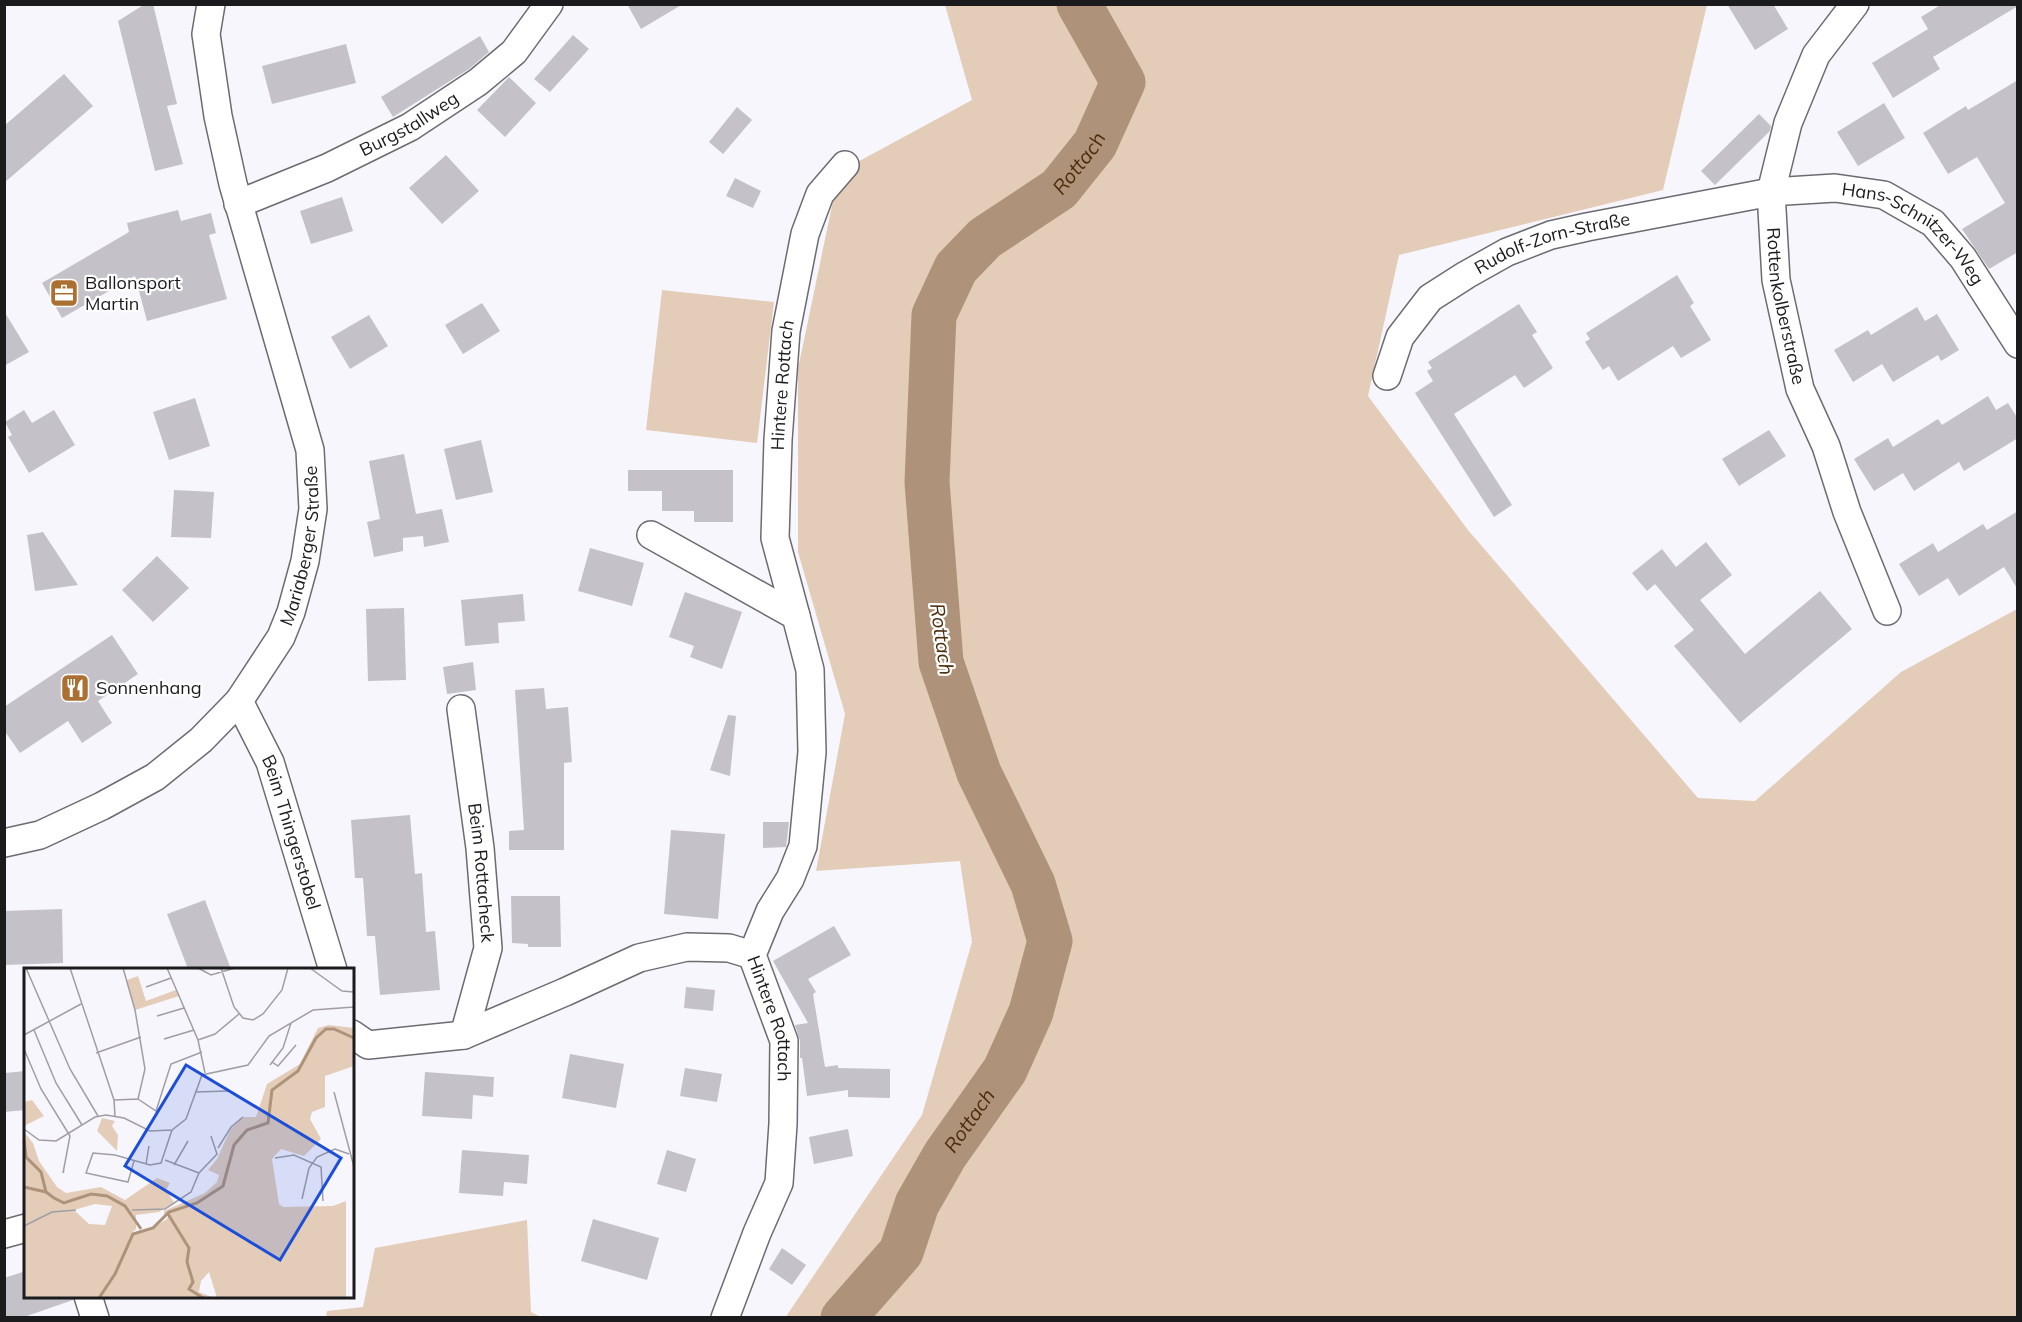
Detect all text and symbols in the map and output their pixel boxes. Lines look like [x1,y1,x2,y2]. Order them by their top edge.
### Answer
street label: Burgstallweg [355,86,463,161]
water label: Rottach [1047,128,1111,199]
street label: Hans-Schnitzer-Weg [1840,177,1989,289]
street label: Rudolf-Zorn-Straße [1470,207,1632,279]
street label: Rottenkolberstraße [1762,227,1811,387]
place label: Ballonsport Martin [85,271,181,315]
office icon: Ballonsport Martin [48,277,80,309]
street label: Hintere Rottach [766,318,799,451]
street label: Mariaberger Straße [275,465,324,629]
water label: Rottach [925,601,960,676]
restaurant icon: Sonnenhang [59,672,91,704]
place label: Sonnenhang [96,676,202,699]
street label: Beim Thingerstobel [257,751,326,912]
street label: Beim Rottacheck [463,801,500,944]
street label: Hintere Rottach [742,952,796,1082]
inset map [24,968,354,1298]
water label: Rottach [938,1084,1000,1157]

